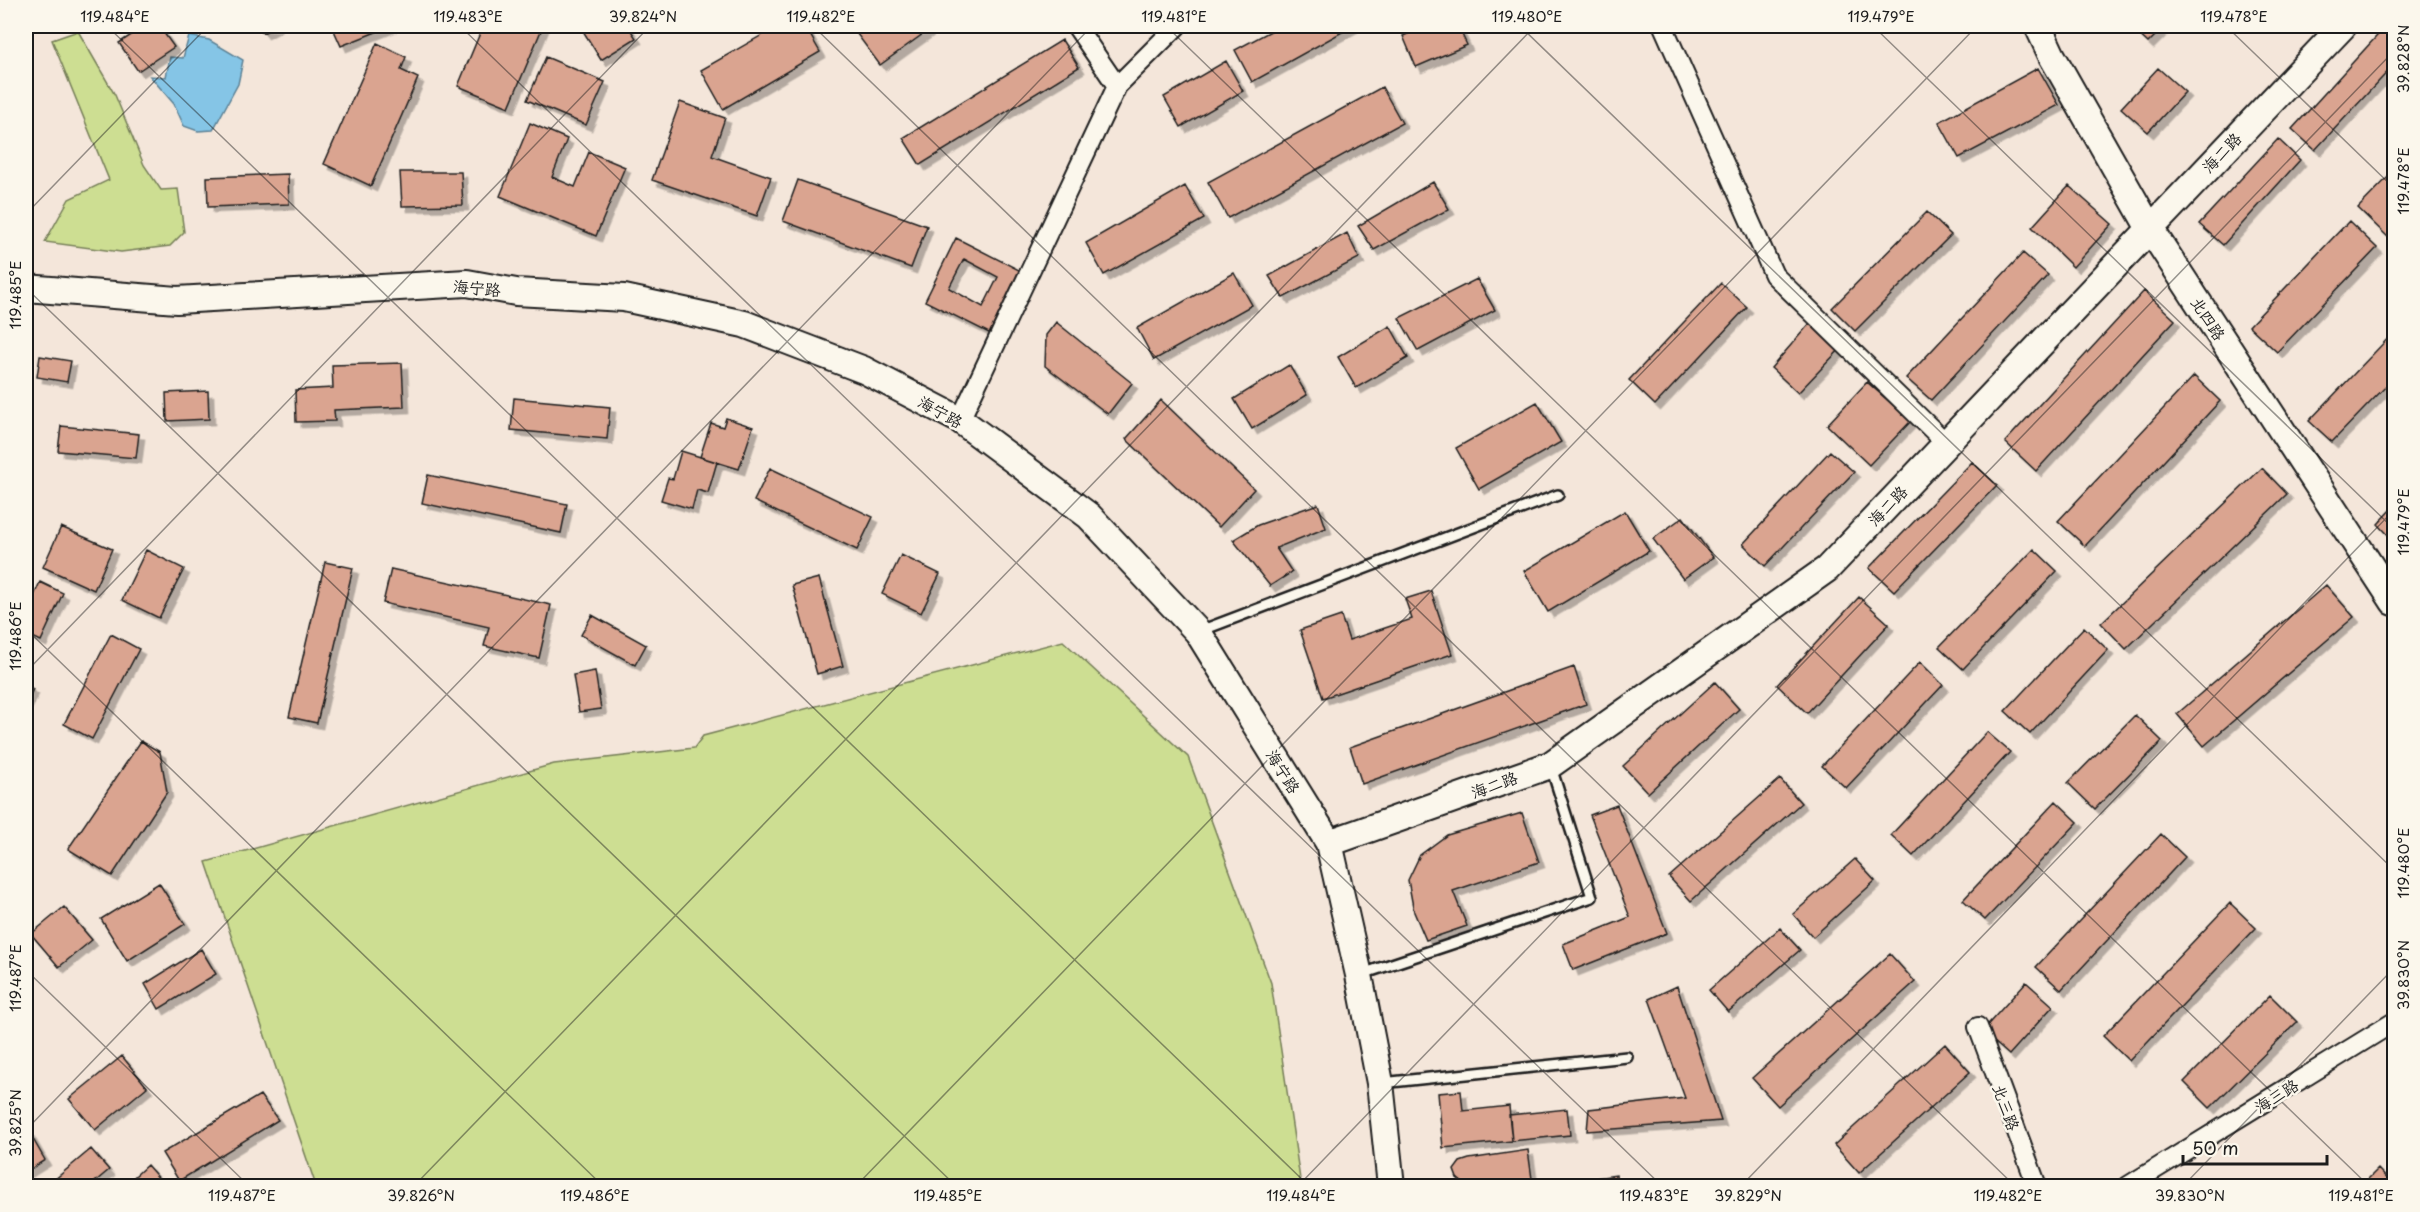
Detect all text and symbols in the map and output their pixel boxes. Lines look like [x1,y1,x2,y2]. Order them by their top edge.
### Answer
text: 119.484°E [80,4,150,27]
text: 119.483°E [433,4,503,27]
text: 39.824°N [609,4,677,27]
text: 119.482°E [787,4,855,27]
text: 119.481°E [1141,4,1207,27]
text: 119.480°E [1492,4,1562,27]
text: 119.479°E [1847,4,1915,27]
text: 119.478°E [2200,4,2268,27]
text: 39.828°N [2391,25,2414,93]
street label: 海二路 [2196,126,2246,178]
text: 119.478°E [2391,147,2414,215]
text: 119.485°E [3,261,26,329]
street label: 海宁路 [452,273,502,301]
street label: 北四路 [2186,291,2232,345]
street label: 海宁路 [914,389,968,433]
street label: 海二路 [1862,479,1912,531]
text: 119.479°E [2391,488,2414,556]
text: 119.486°E [3,601,26,671]
street label: 海宁路 [1261,744,1307,798]
street label: 海二路 [1467,765,1521,803]
text: 119.480°E [2391,828,2414,898]
text: 39.830°N [2391,940,2414,1010]
text: 119.487°E [3,944,26,1012]
street label: 海三路 [2249,1072,2303,1118]
street label: 北三路 [1988,1080,2026,1134]
text: 39.825°N [3,1089,26,1157]
scale bar [2183,1128,2327,1166]
text: 50 m [2192,1134,2239,1161]
text: 119.487°E [208,1183,276,1206]
text: 39.826°N [387,1183,455,1206]
text: 119.486°E [560,1183,630,1206]
text: 119.485°E [914,1183,982,1206]
text: 119.484°E [1266,1183,1336,1206]
text: 119.483°E [1619,1183,1689,1206]
text: 39.829°N [1714,1183,1782,1206]
text: 119.482°E [1974,1183,2042,1206]
text: 39.830°N [2155,1183,2225,1206]
text: 119.481°E [2328,1183,2394,1206]

